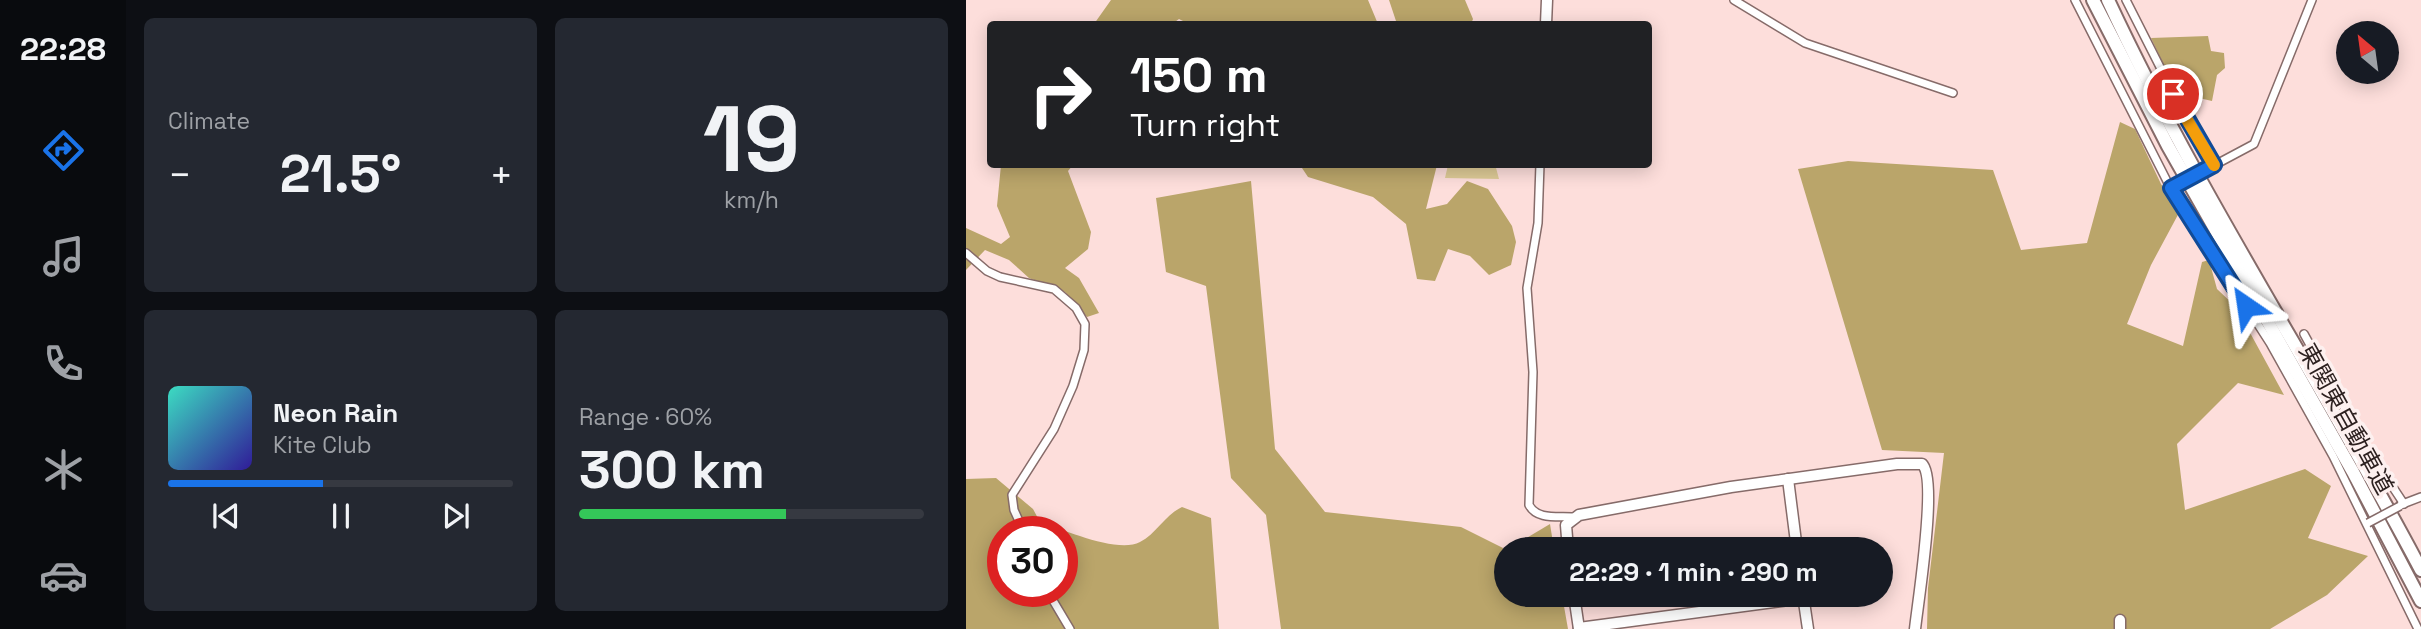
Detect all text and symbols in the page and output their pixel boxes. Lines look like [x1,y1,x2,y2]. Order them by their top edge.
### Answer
north arrow [2336,21,2399,84]
map controls [2336,21,2399,84]
text: 22:28 [20,29,106,69]
text: 150 m [1130,44,1268,106]
icon: right [1015,49,1106,140]
pin [2143,64,2203,124]
icon: arrive [2154,75,2192,113]
text: 19 [703,81,800,198]
text: Turn right [1130,105,1280,145]
text: Climate [168,106,250,136]
icon: directions [39,126,88,175]
text: 21.5° [280,141,401,207]
text: − [168,151,192,199]
text: + [489,151,513,199]
text: km/h [724,185,779,215]
icon: music [39,232,88,281]
position arrow [2209,269,2283,343]
street label: 東関東自動車道 [2292,338,2401,500]
icon: phone [39,339,88,388]
text: Neon Rain [273,396,398,430]
text: Range · 60% [579,402,712,432]
text: Kite Club [273,430,372,460]
text: 300 km [579,437,765,503]
icon: climate [39,445,88,494]
icon: previous [207,497,245,535]
icon: pause [322,497,360,535]
icon: next [437,497,475,535]
speed limit sign: 30 [987,516,1078,607]
icon: car [39,551,88,600]
text: 22:29 · 1 min · 290 m [1569,555,1818,589]

